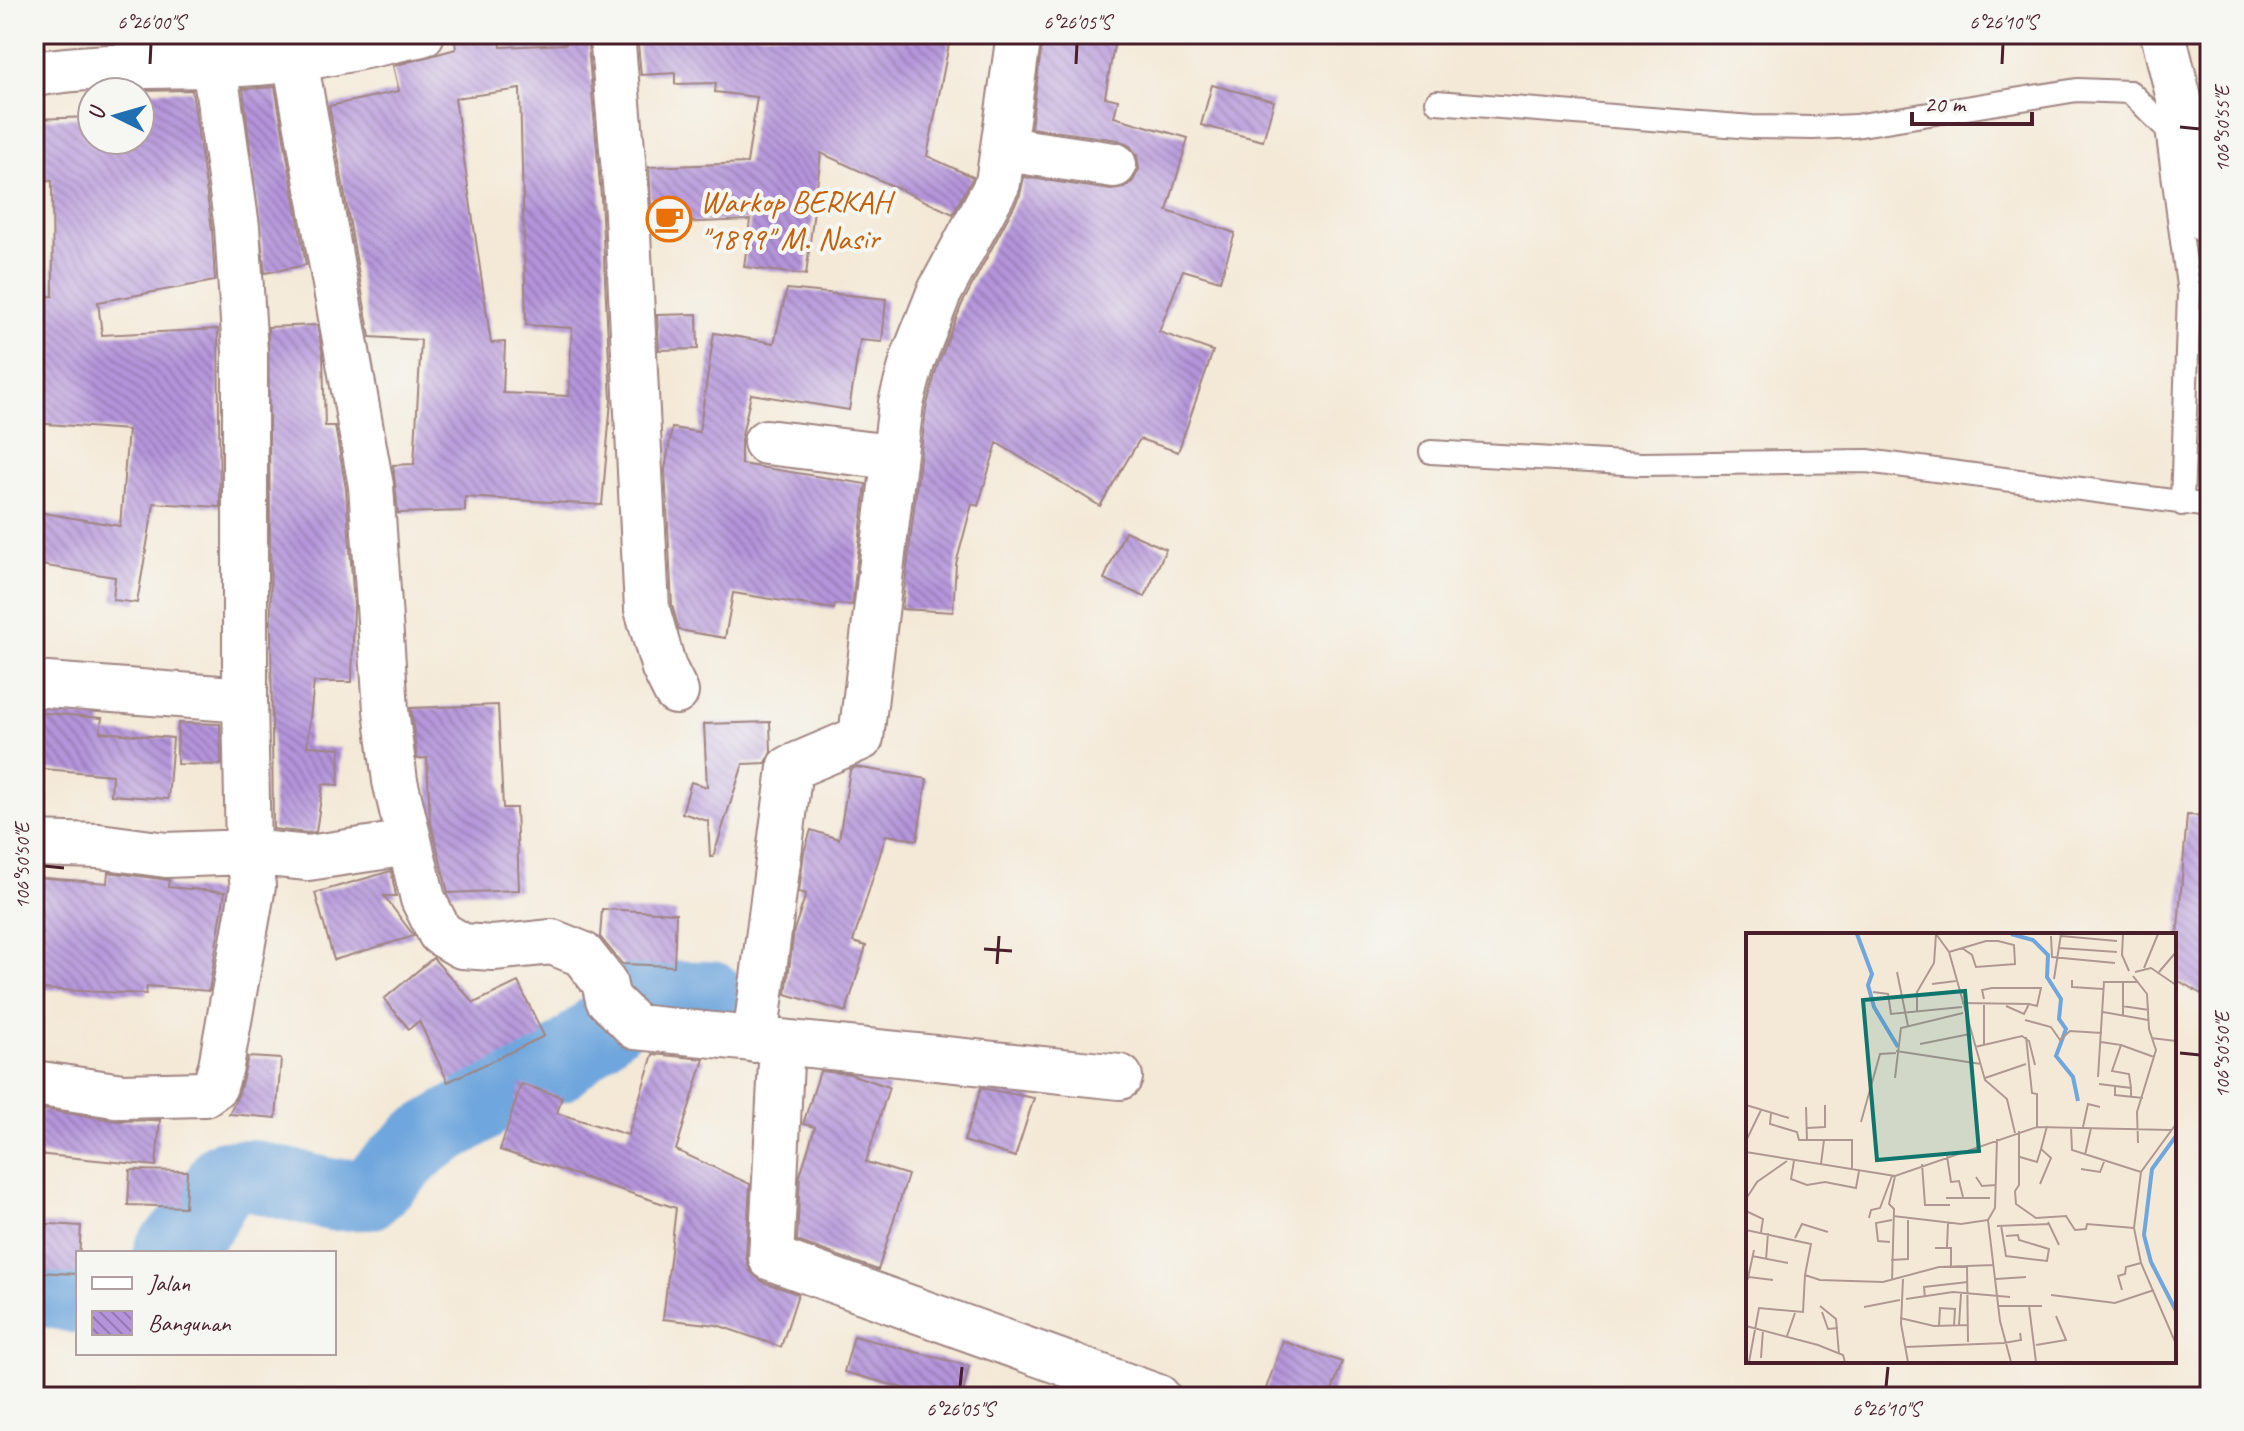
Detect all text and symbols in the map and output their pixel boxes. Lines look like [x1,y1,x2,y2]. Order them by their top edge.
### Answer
text: 6°26'00"S [117,10,189,35]
text: 6°26'05"S [1043,10,1115,35]
text: 6°26'10"S [1969,10,2041,35]
north arrow [76,76,156,156]
scale bar [1912,76,2032,126]
text: 106°50'55"E [2210,83,2235,172]
text: 20 m [1924,89,1967,119]
text: U [83,103,112,121]
place label: Warkop BERKAH "1899" M. Nasir [700,181,896,259]
cafe icon: Warkop BERKAH "1899" M. Nasir [645,195,693,243]
text: 106°50'50"E [10,820,35,909]
inset map [1746,933,2176,1363]
text: 106°50'50"E [2210,1009,2235,1098]
legend [76,1251,336,1355]
text: Jalan [147,1268,190,1298]
text: Bangunan [148,1308,232,1338]
text: 6°26'05"S [926,1397,998,1422]
text: 6°26'10"S [1852,1397,1924,1422]

